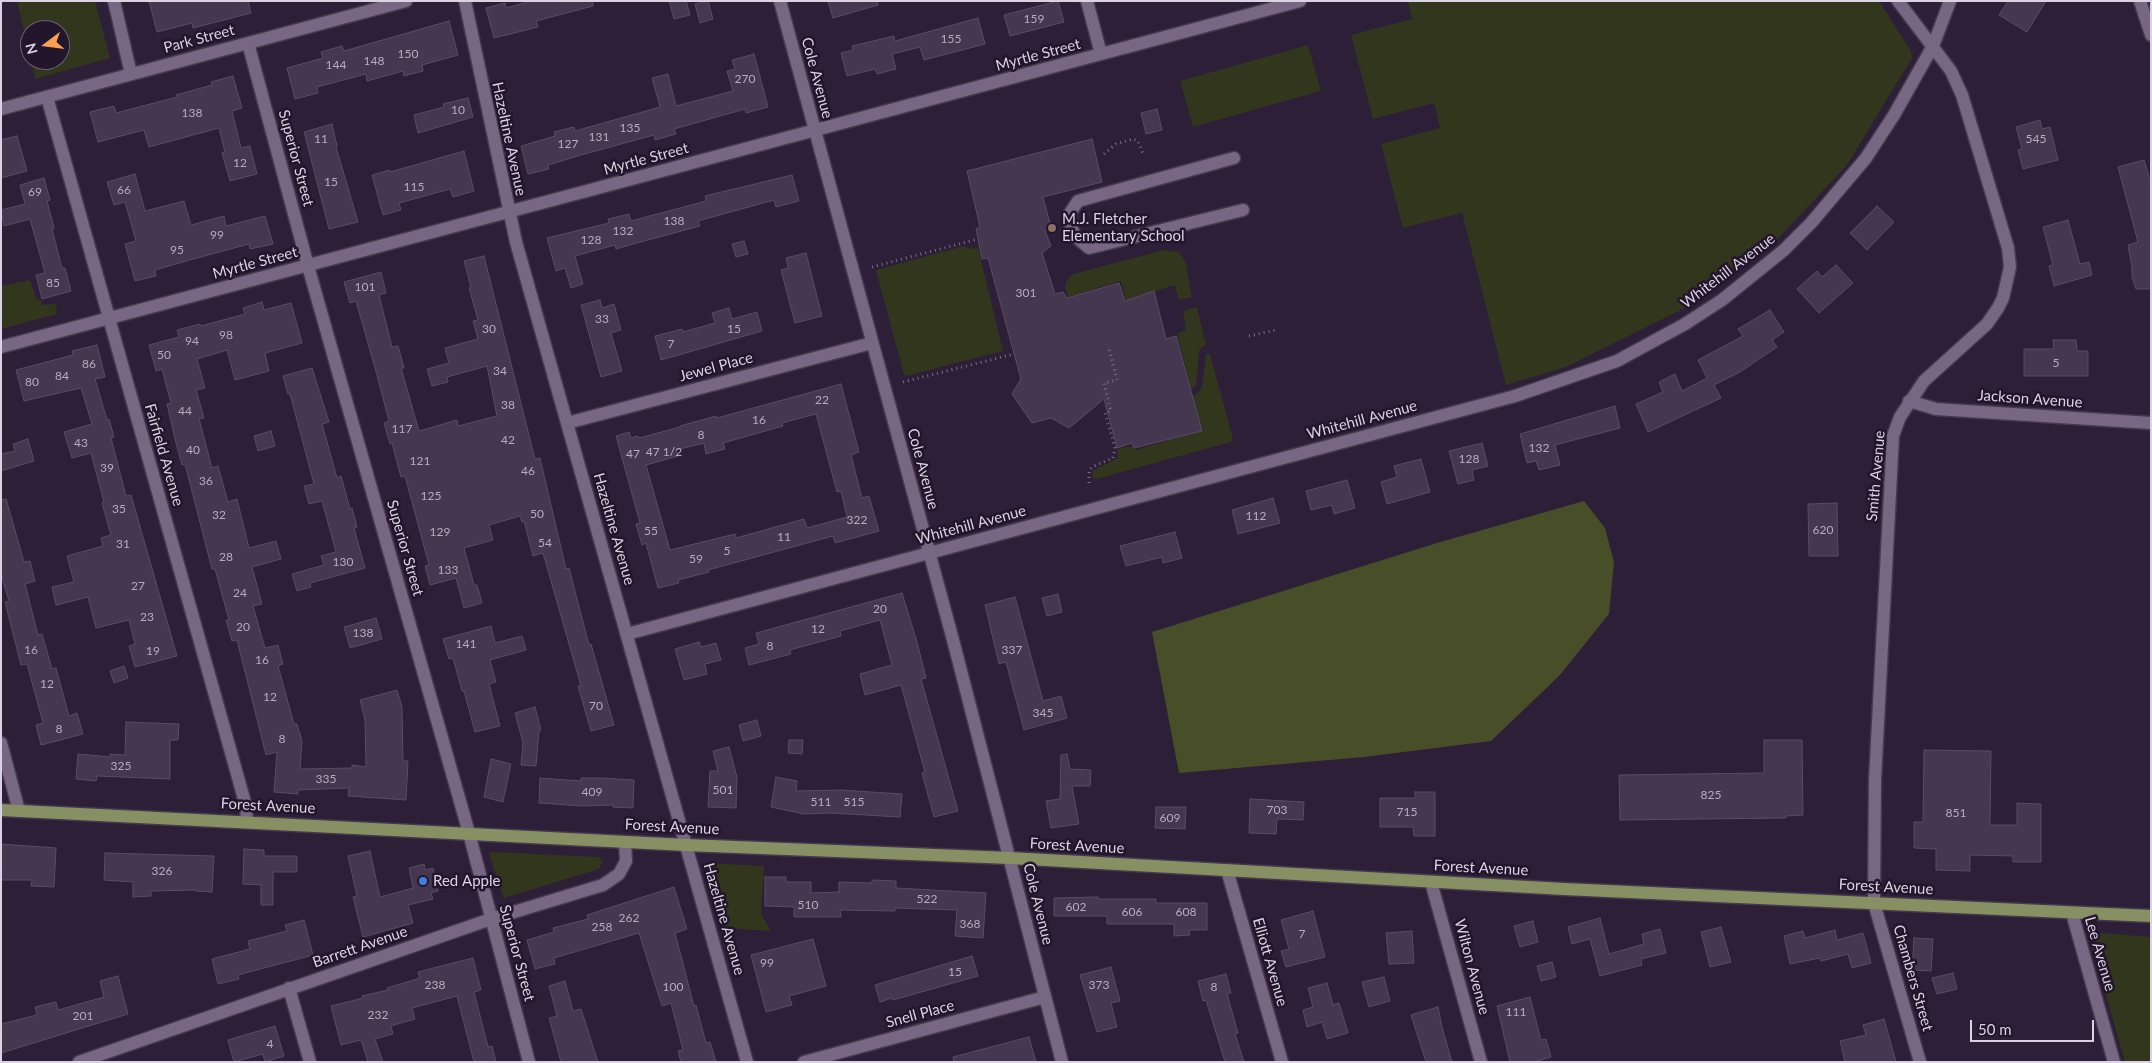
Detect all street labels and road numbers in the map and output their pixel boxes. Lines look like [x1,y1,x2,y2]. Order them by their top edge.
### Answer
street label: Park Street [162,21,236,57]
street label: Cole Avenue [798,35,836,121]
street label: Myrtle Street [994,35,1082,75]
street label: Hazeltine Avenue [488,80,530,198]
street label: Superior Street [274,108,318,208]
street label: Myrtle Street [602,139,690,179]
street label: Whitehill Avenue [1677,230,1779,312]
street label: Myrtle Street [211,243,299,283]
street label: Jewel Place [677,348,755,386]
street label: Jackson Avenue [1977,386,2083,412]
street label: Whitehill Avenue [1305,397,1419,443]
street label: Fairfield Avenue [141,402,187,508]
street label: Cole Avenue [904,426,942,512]
street label: Smith Avenue [1863,430,1889,522]
street label: Hazeltine Avenue [589,471,639,587]
street label: Superior Street [383,498,427,598]
street label: Whitehill Avenue [914,502,1028,548]
street label: Forest Avenue [220,795,316,817]
street label: Forest Avenue [624,816,720,838]
street label: Forest Avenue [1029,835,1125,857]
street label: Forest Avenue [1433,857,1529,879]
street label: Hazeltine Avenue [699,861,749,977]
street label: Cole Avenue [1019,861,1057,947]
street label: Forest Avenue [1838,876,1934,898]
street label: Superior Street [495,903,539,1003]
street label: Lee Avenue [2081,915,2119,993]
street label: Elliott Avenue [1249,916,1291,1008]
street label: Wilton Avenue [1451,917,1493,1017]
street label: Barrett Avenue [310,922,410,972]
street label: Chambers Street [1889,923,1937,1033]
street label: Snell Place [884,996,956,1032]

